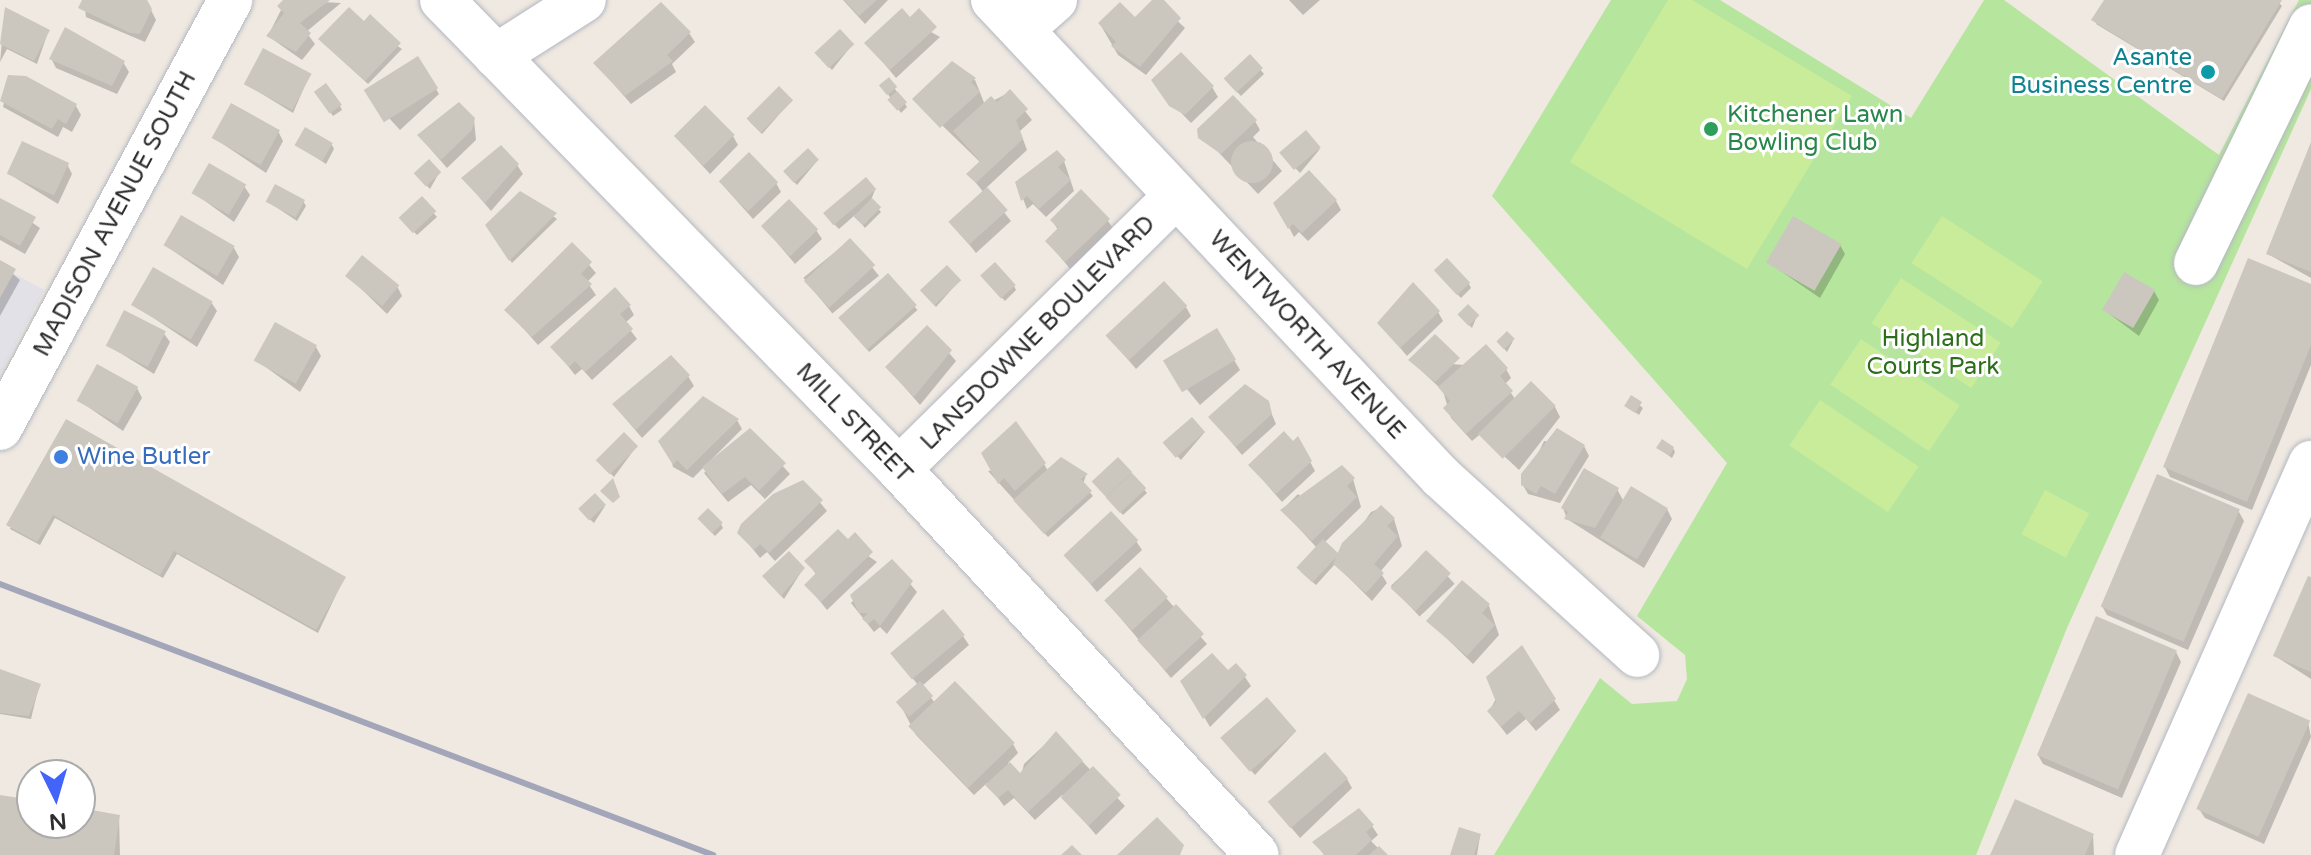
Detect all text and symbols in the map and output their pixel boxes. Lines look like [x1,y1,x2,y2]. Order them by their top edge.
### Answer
place label: Asante Business Centre [2010,44,2192,100]
marker: Asante Business Centre [2199,63,2217,81]
street label: MADISON AVENUE SOUTH [27,67,203,361]
place label: Kitchener Lawn Bowling Club [1727,101,1903,157]
marker: Kitchener Lawn Bowling Club [1702,120,1720,138]
street label: LANSDOWNE BOULEVARD [915,210,1161,456]
street label: WENTWORTH AVENUE [1203,225,1411,445]
park label: Highland Courts Park [1867,325,1999,381]
street label: MILL STREET [790,357,918,489]
place label: Wine Butler [77,443,210,471]
marker: Wine Butler [52,448,70,466]
north arrow [16,759,96,839]
text: N [48,807,68,835]

